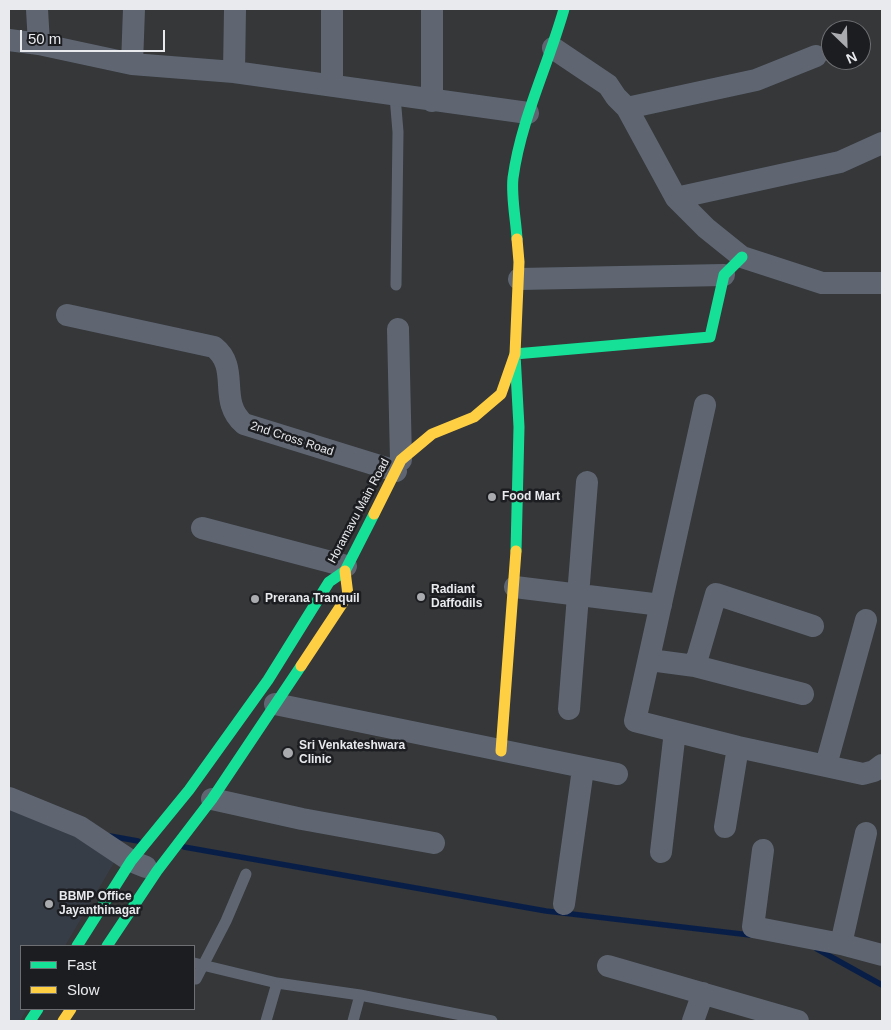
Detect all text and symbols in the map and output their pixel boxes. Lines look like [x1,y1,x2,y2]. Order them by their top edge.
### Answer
scale bar [22,20,168,52]
north arrow [821,20,871,70]
text: 50 m [28,30,61,47]
text: N [844,48,860,67]
street label: 2nd Cross Road [249,419,335,459]
street label: Horamavu Main Road [325,456,393,566]
place label: Food Mart [502,490,560,504]
marker: Food Mart [486,491,498,503]
place label: Radiant Daffodils [431,583,482,611]
marker: Radiant Daffodils [415,591,427,603]
place label: Prerana Tranquil [265,592,360,606]
marker: Prerana Tranquil [249,593,261,605]
place label: Sri Venkateshwara Clinic [299,739,405,767]
marker: Sri Venkateshwara Clinic [281,746,295,760]
place label: BBMP Office Jayanthinagar [59,890,140,918]
marker: BBMP Office Jayanthinagar [43,898,55,910]
legend [20,945,195,1010]
text: Fast [67,956,96,973]
text: Slow [67,981,100,998]

